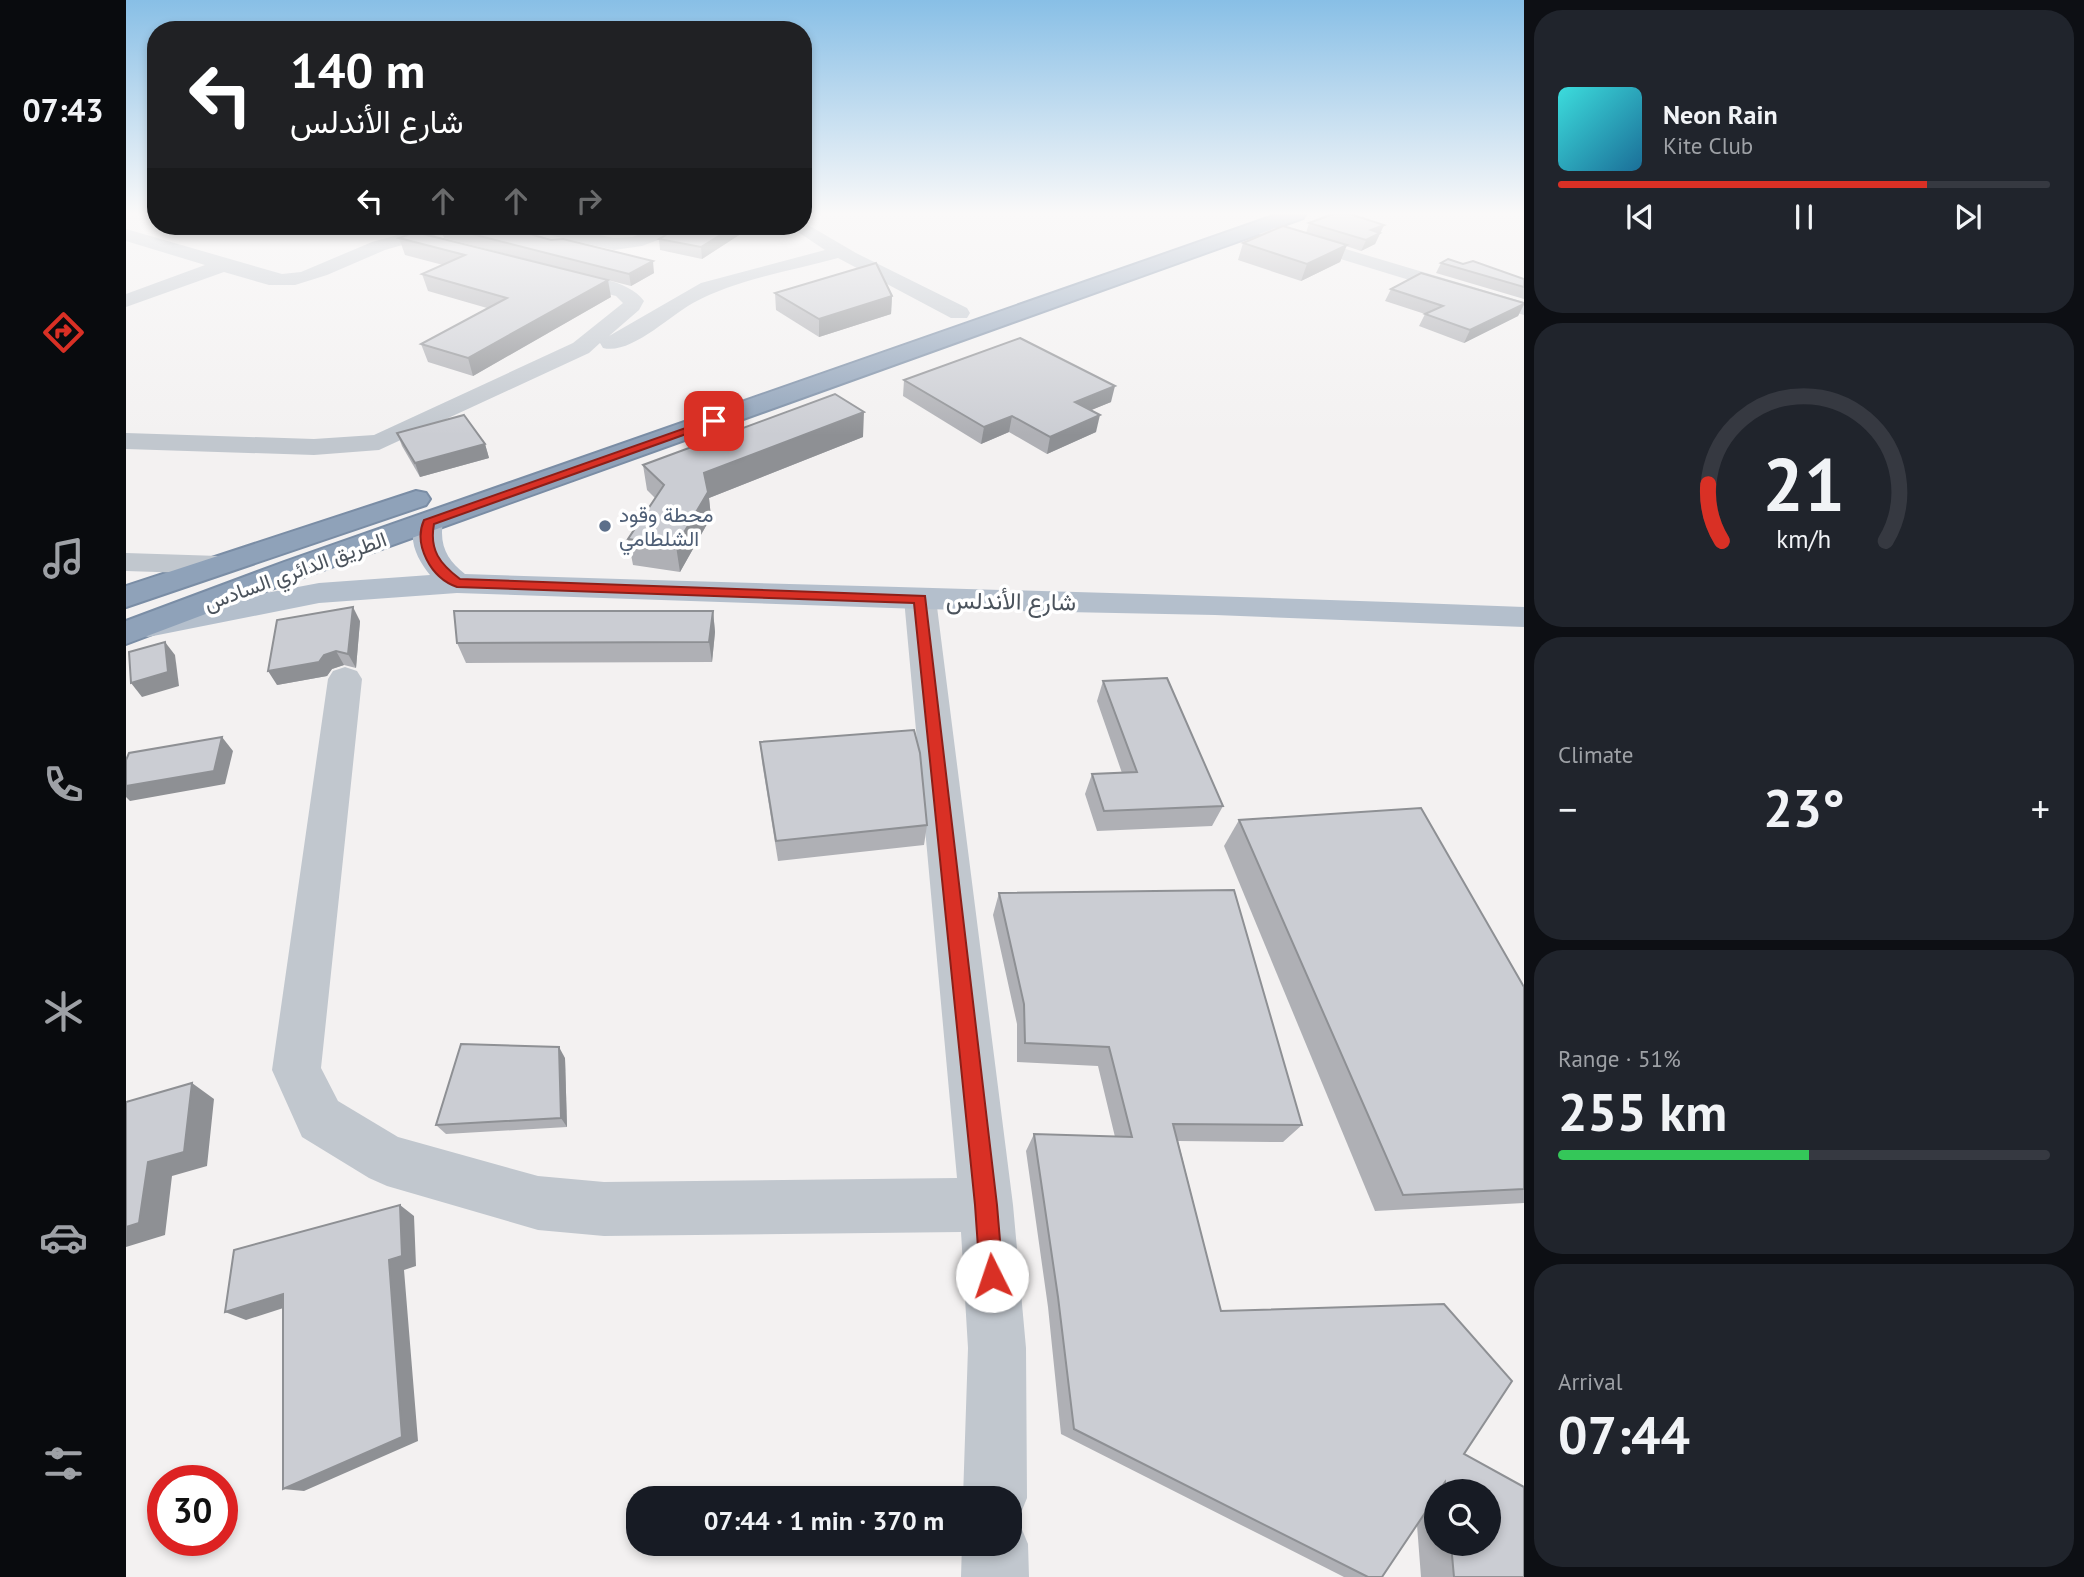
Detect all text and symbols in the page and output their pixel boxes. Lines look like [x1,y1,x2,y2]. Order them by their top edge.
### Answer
text: 140 m [290,38,425,102]
icon: left [175,49,266,140]
text: 07:43 [22,89,104,131]
text: Neon Rain [1663,98,1778,131]
text: شارع الأندلس [290,100,463,142]
text: Kite Club [1663,131,1753,160]
icon: left [351,182,389,220]
icon: ahead [424,182,462,220]
icon: ahead [497,182,535,220]
icon: right [570,182,608,220]
icon: previous [1621,198,1659,236]
icon: pause [1785,198,1823,236]
icon: next [1949,198,1987,236]
icon: directions [39,308,88,357]
pin [684,391,744,451]
icon: arrive [695,402,733,440]
text: 21 [1763,438,1845,532]
place label: محطة وقود الشلطامي [619,501,714,556]
marker: محطة وقود الشلطامي [597,518,613,534]
text: km/h [1777,523,1831,555]
street label: الطريق الدائري السادس [200,525,391,620]
icon: music [39,534,88,583]
street label: شارع الأندلس [946,584,1076,619]
text: Climate [1558,740,1633,769]
icon: phone [39,760,88,809]
text: 23° [1763,774,1845,841]
text: − [1558,784,1577,833]
text: + [2031,784,2050,833]
icon: climate [39,987,88,1036]
text: Range · 51% [1558,1044,1681,1073]
text: 255 km [1558,1078,1727,1145]
icon: car [39,1213,88,1262]
position arrow [955,1239,1029,1313]
text: Arrival [1558,1367,1622,1396]
text: 07:44 [1558,1401,1690,1468]
icon: filters [39,1439,88,1488]
speed limit sign: 30 [147,1465,238,1556]
map controls [1424,1479,1501,1556]
button: search [1424,1479,1501,1556]
text: 07:44 · 1 min · 370 m [704,1504,944,1537]

